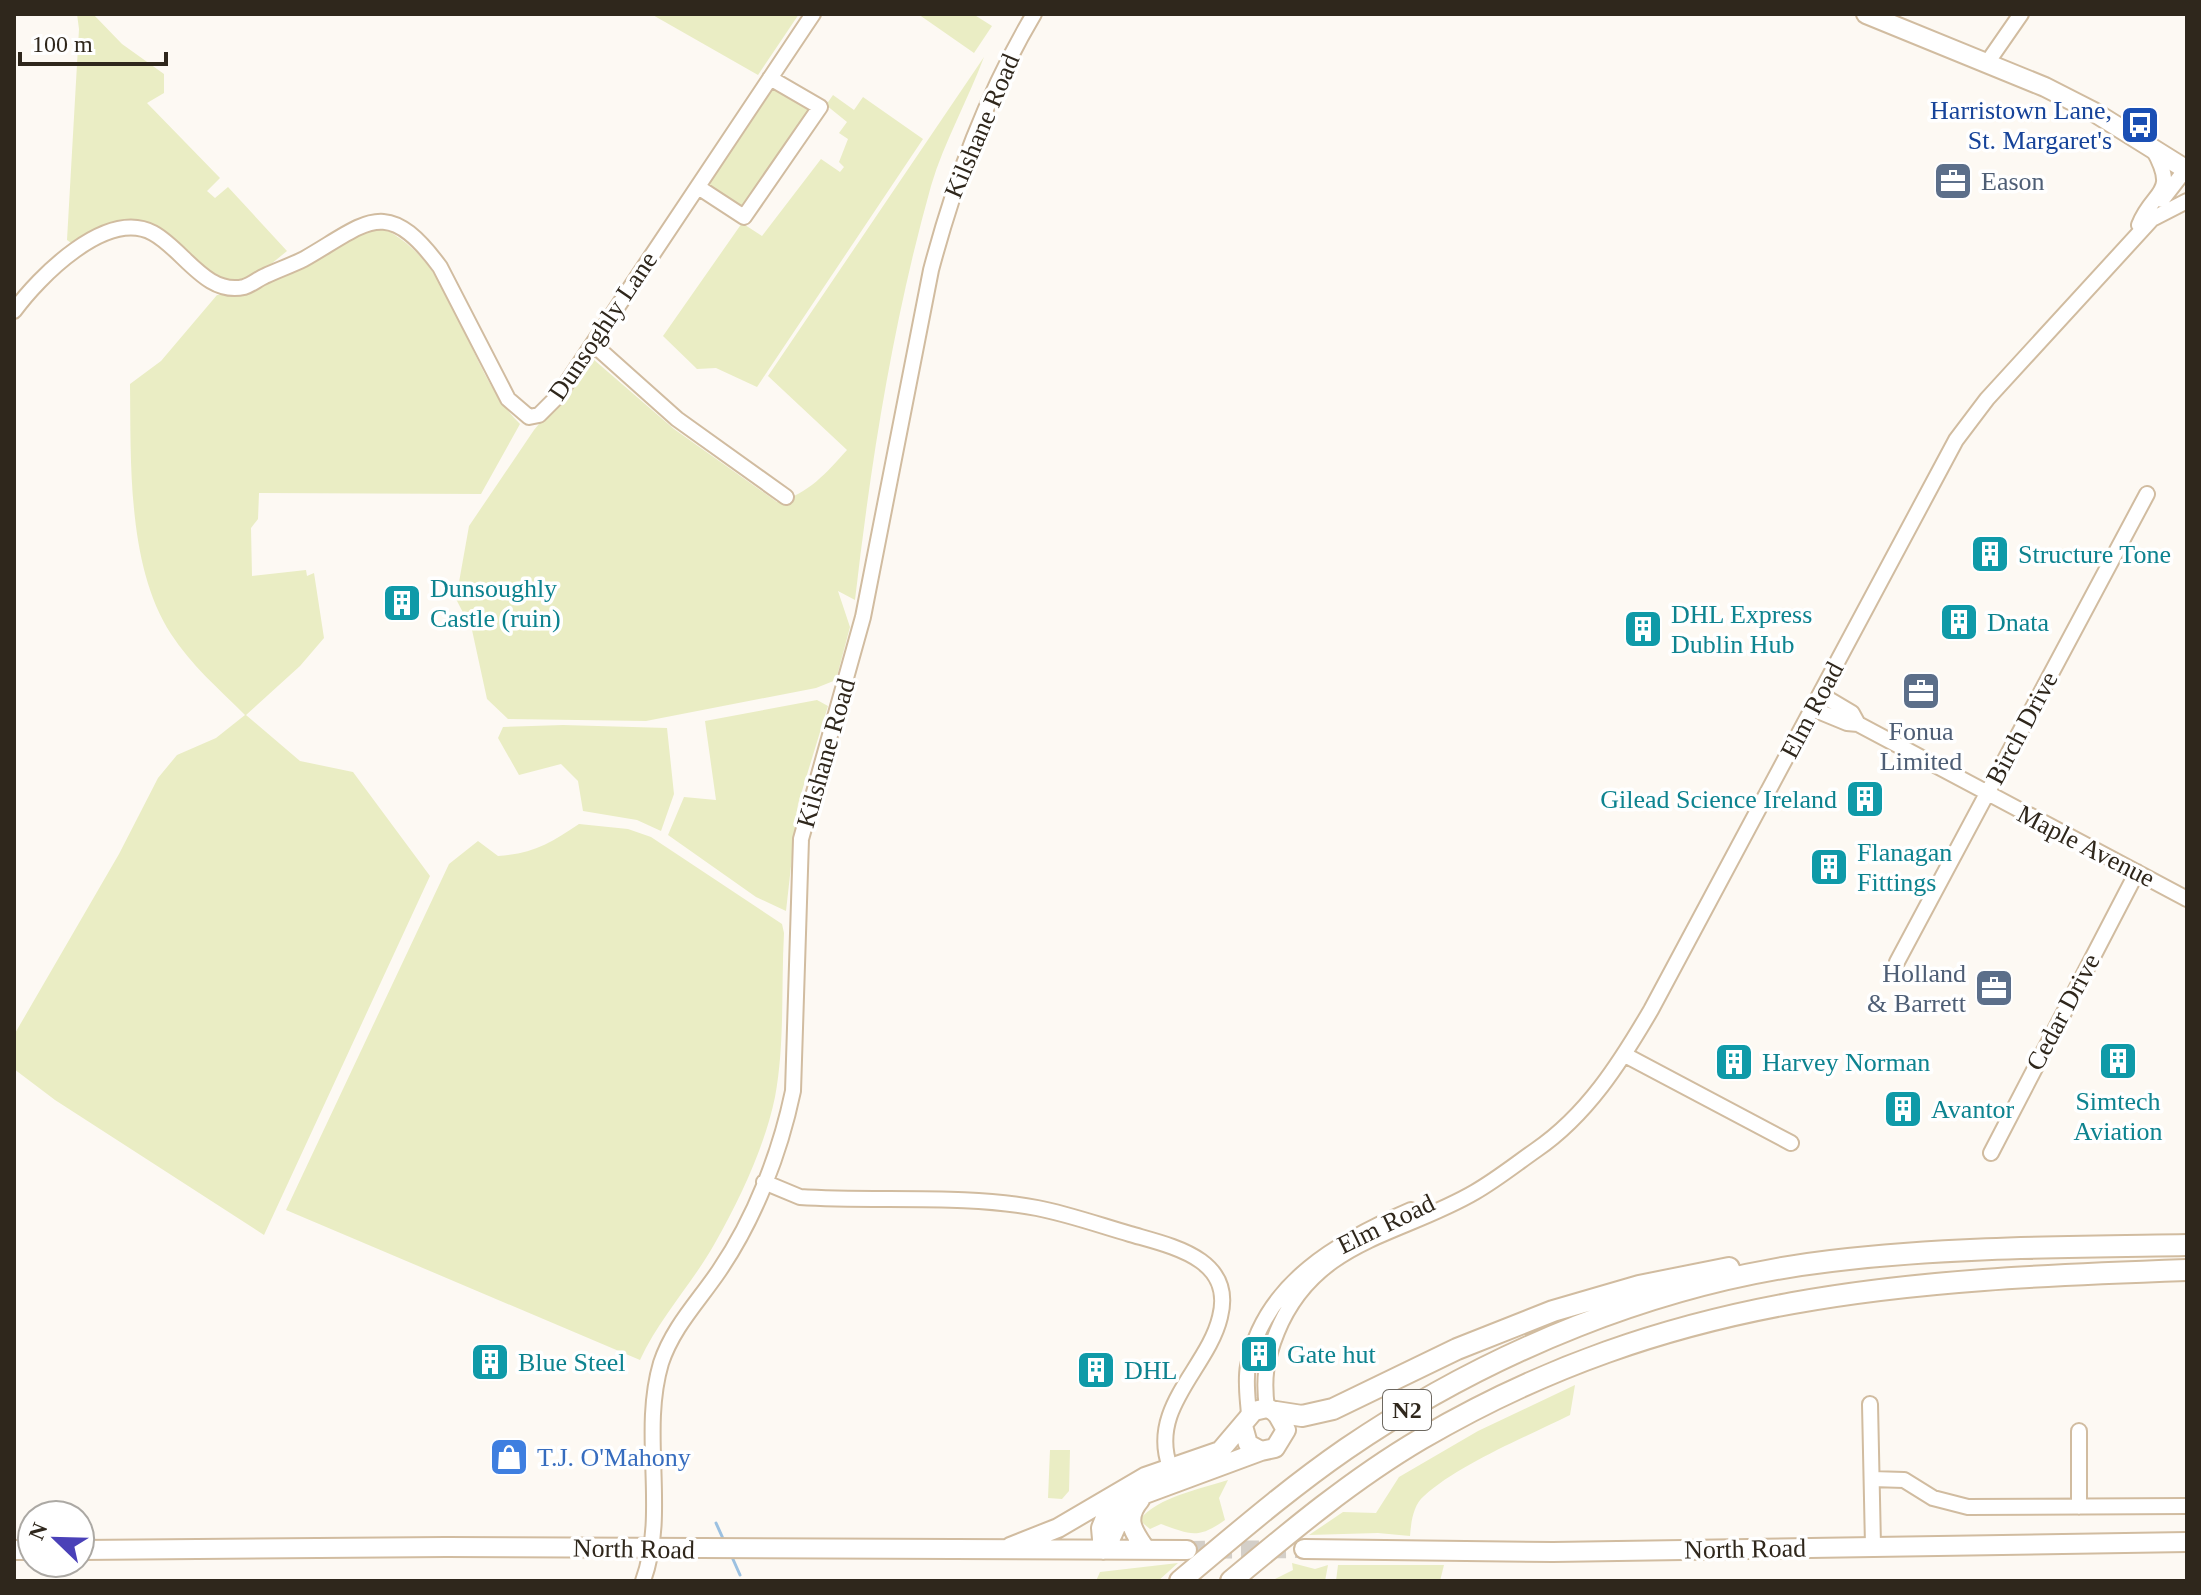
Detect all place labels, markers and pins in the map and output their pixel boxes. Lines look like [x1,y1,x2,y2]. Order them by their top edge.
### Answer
place label: Harristown Lane, St. Margaret's [1930,96,2112,155]
bus stop icon: Harristown Lane, St. Margaret's [2119,104,2161,146]
office icon: Eason [1932,160,1974,202]
place label: Eason [1981,167,2045,196]
building icon: Structure Tone [1969,533,2011,575]
place label: Structure Tone [2018,540,2171,569]
place label: Dunsoughly Castle (ruin) [430,574,561,633]
building icon: Dunsoughly Castle (ruin) [381,582,423,624]
place label: DHL Express Dublin Hub [1671,600,1812,659]
building icon: Dnata [1938,601,1980,643]
building icon: DHL Express Dublin Hub [1622,608,1664,650]
place label: Dnata [1987,608,2050,637]
office icon: Fonua Limited [1900,670,1942,712]
place label: Fonua Limited [1880,717,1962,776]
building icon: Gilead Science Ireland [1844,778,1886,820]
place label: Gilead Science Ireland [1600,785,1837,814]
place label: Flanagan Fittings [1857,838,1952,897]
building icon: Flanagan Fittings [1808,846,1850,888]
place label: Holland & Barrett [1867,959,1967,1018]
office icon: Holland & Barrett [1973,967,2015,1009]
building icon: Simtech Aviation [2097,1040,2139,1082]
building icon: Harvey Norman [1713,1041,1755,1083]
place label: Harvey Norman [1762,1048,1930,1077]
place label: Simtech Aviation [2073,1087,2163,1146]
building icon: Avantor [1882,1088,1924,1130]
place label: Avantor [1931,1095,2015,1124]
building icon: Gate hut [1238,1333,1280,1375]
place label: Gate hut [1287,1340,1377,1369]
building icon: Blue Steel [469,1341,511,1383]
place label: Blue Steel [518,1348,626,1377]
building icon: DHL [1075,1349,1117,1391]
place label: DHL [1124,1356,1177,1385]
shop icon: T.J. O'Mahony [488,1436,530,1478]
place label: T.J. O'Mahony [537,1443,691,1472]

